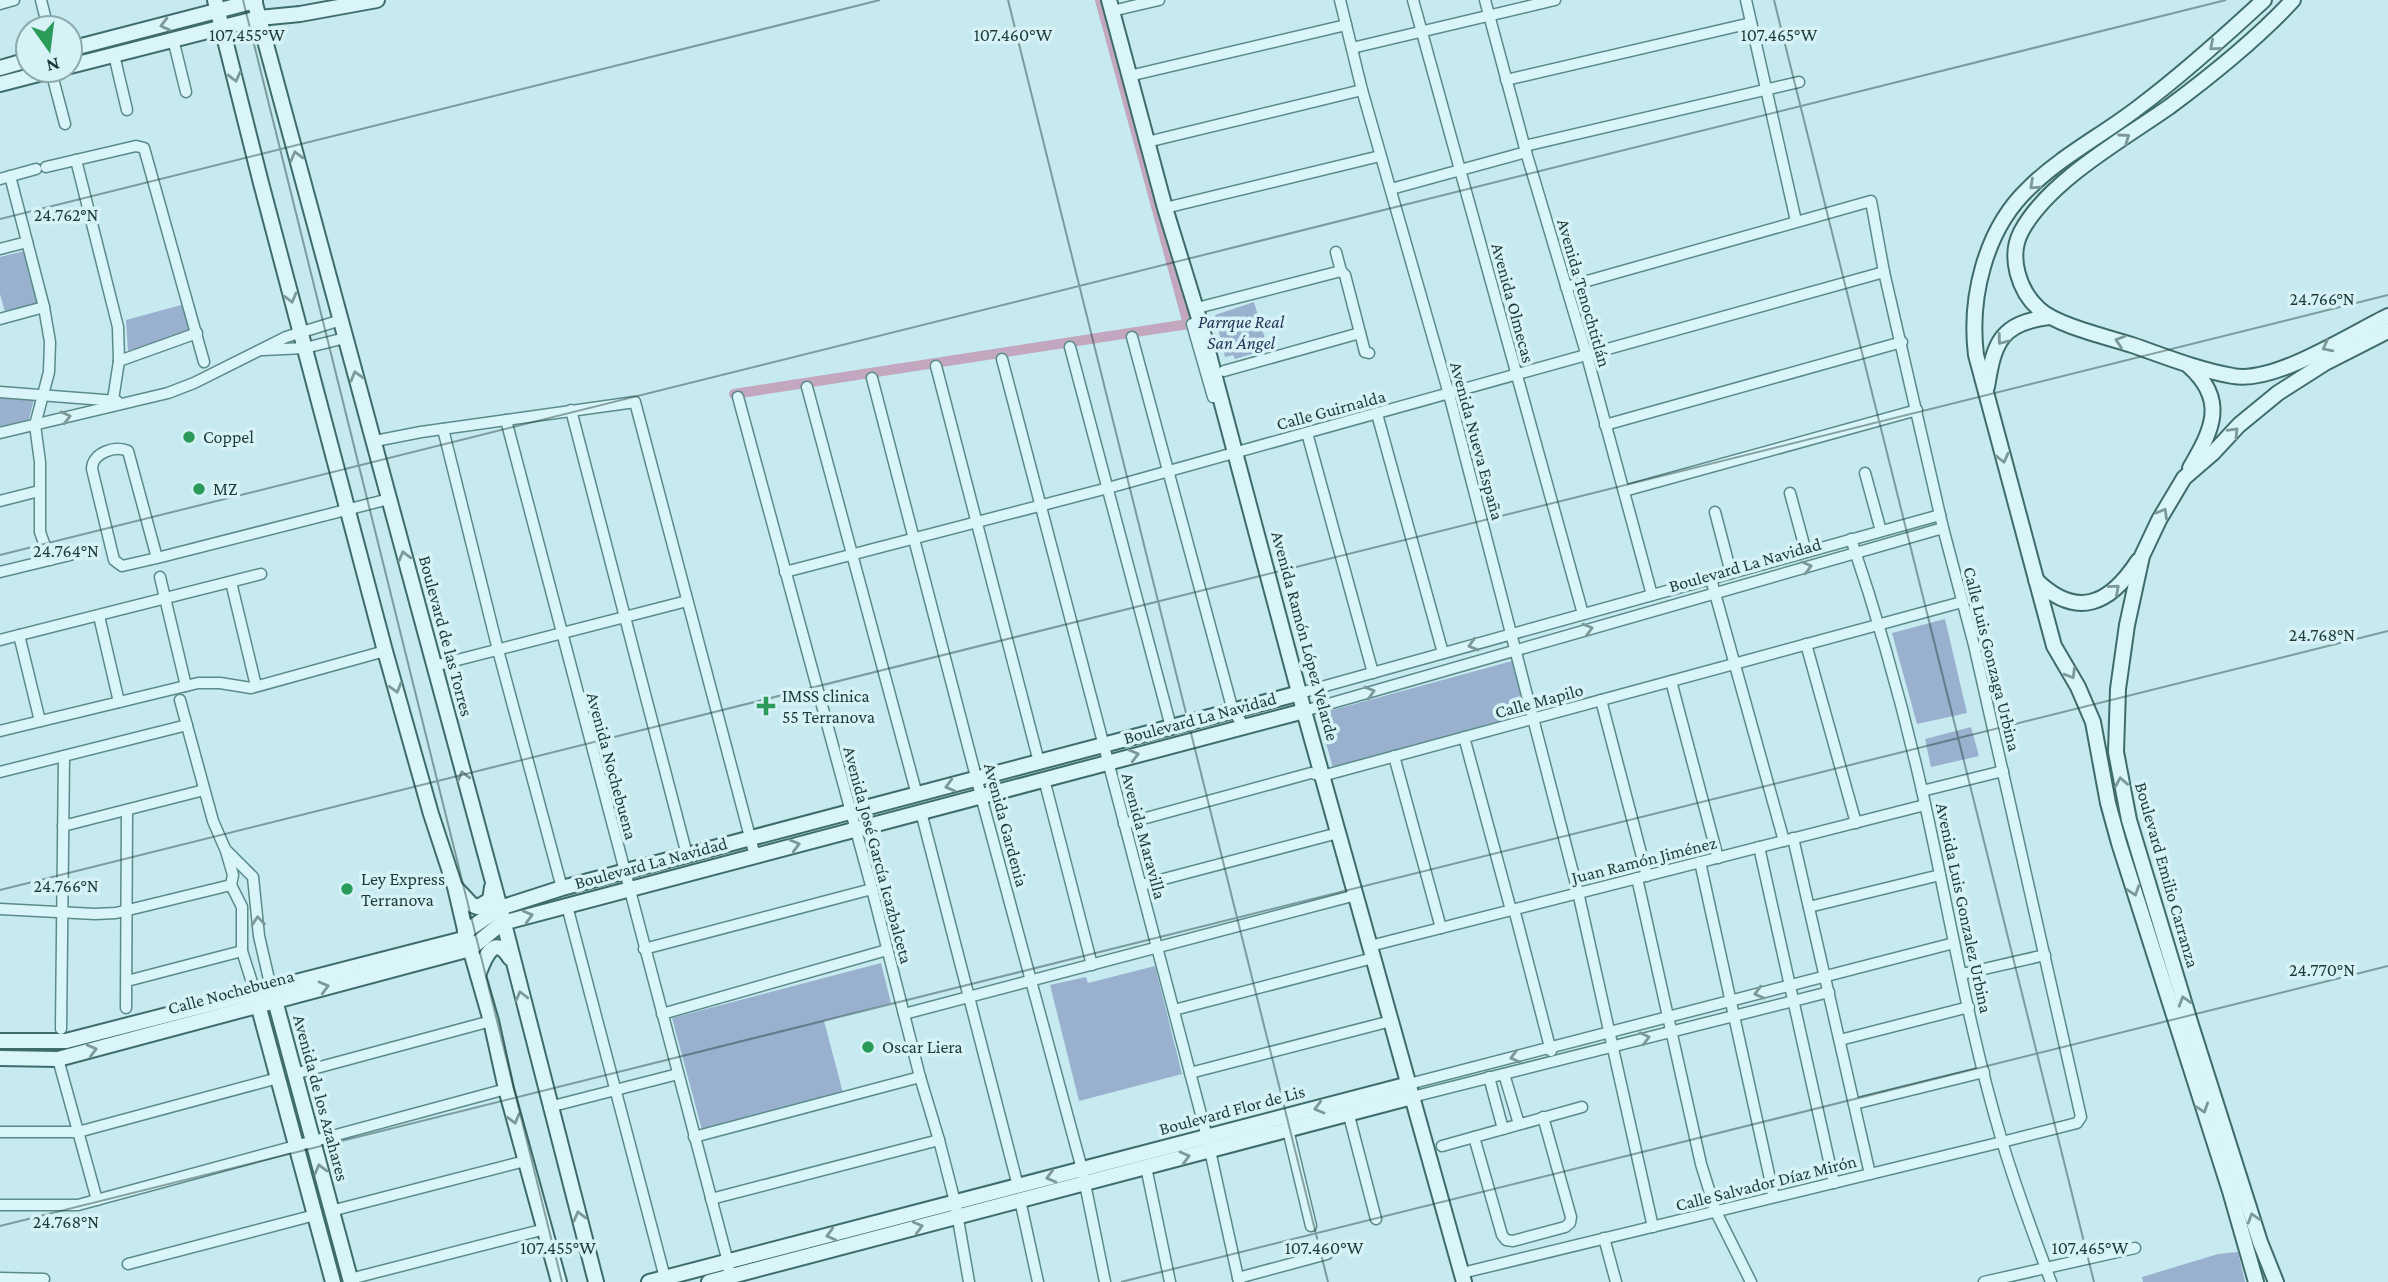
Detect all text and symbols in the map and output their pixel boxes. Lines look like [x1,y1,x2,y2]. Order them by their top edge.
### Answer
north arrow [14,14,84,84]
one-way arrow [159,17,171,31]
text: 107.455°W [209,25,285,45]
text: 107.460°W [974,25,1053,45]
text: 107.465°W [1741,25,1818,45]
one-way arrow [2209,38,2222,50]
text: N [44,53,62,77]
one-way arrow [227,71,241,83]
one-way arrow [2117,134,2130,146]
one-way arrow [290,150,305,162]
one-way arrow [2029,176,2042,189]
text: 24.762°N [34,205,98,225]
street label: Avenida Tenochtitlán [1553,216,1615,370]
street label: Avenida Olmecas [1487,241,1539,365]
text: 24.766°N [2289,289,2355,309]
one-way arrow [283,291,298,303]
park label: Parrque Real San Ángel [1198,312,1285,353]
one-way arrow [1998,333,2011,345]
one-way arrow [2115,335,2127,349]
one-way arrow [2322,338,2334,352]
street label: Avenida Nueva España [1446,360,1508,522]
one-way arrow [350,370,364,382]
street label: Calle Guirnalda [1274,386,1388,434]
one-way arrow [60,411,72,425]
place label: Coppel [203,427,254,447]
one-way arrow [2225,427,2238,440]
marker: Coppel [181,429,197,445]
one-way arrow [1995,452,2009,464]
place label: MZ [213,479,237,499]
marker: MZ [191,481,207,497]
one-way arrow [2155,508,2168,521]
street label: Avenida Ramón López Velarde [1267,529,1343,743]
street label: Boulevard La Navidad [1667,534,1824,596]
text: 24.764°N [33,541,99,561]
one-way arrow [398,550,412,562]
street label: Boulevard de las Torres [415,553,477,719]
one-way arrow [1801,561,1813,575]
street label: Calle Luis Gonzaga Urbina [1959,565,2025,753]
one-way arrow [2106,585,2119,597]
one-way arrow [1582,622,1594,637]
text: 24.768°N [2289,625,2355,645]
one-way arrow [1468,637,1480,651]
one-way arrow [2062,666,2075,679]
street label: Calle Mapilo [1493,680,1585,722]
one-way arrow [387,681,402,693]
one-way arrow [1364,685,1376,700]
place label: IMSS clinica 55 Terranova [782,686,875,727]
street label: Boulevard La Navidad [1121,688,1279,748]
street label: Avenida Nochebuena [583,690,641,842]
marker: IMSS clinica 55 Terranova [756,696,776,716]
street label: Avenida José García Icazbalceta [839,744,917,966]
one-way arrow [1127,749,1139,763]
street label: Avenida Gardenia [980,761,1032,889]
one-way arrow [457,770,472,782]
street label: Avenida Maravilla [1118,771,1170,901]
one-way arrow [2114,776,2129,788]
one-way arrow [944,778,956,792]
street label: Boulevard Emilio Carranza [2131,780,2203,970]
street label: Avenida Luis Gonzalez Urbina [1932,801,1996,1015]
street label: Juan Ramón Jiménez [1567,832,1719,888]
street label: Boulevard La Navidad [572,833,730,893]
one-way arrow [789,839,801,853]
place label: Ley Express Terranova [361,869,445,910]
text: 24.766°N [33,876,99,896]
marker: Ley Express Terranova [339,881,355,897]
one-way arrow [2126,885,2141,897]
one-way arrow [522,910,534,924]
one-way arrow [250,915,265,926]
text: 24.770°N [2289,960,2355,980]
street label: Calle Nochebuena [166,966,296,1018]
one-way arrow [318,981,330,995]
one-way arrow [1753,985,1765,999]
one-way arrow [515,990,529,1002]
one-way arrow [2177,995,2192,1007]
street label: Avenida de los Azahares [289,1013,353,1183]
one-way arrow [1638,1032,1650,1046]
place label: Oscar Liera [882,1037,963,1057]
marker: Oscar Liera [860,1039,876,1055]
one-way arrow [85,1044,97,1058]
one-way arrow [1509,1049,1521,1063]
street label: Boulevard Flor de Lis [1157,1081,1307,1139]
one-way arrow [1313,1100,1325,1114]
one-way arrow [2195,1101,2210,1113]
one-way arrow [506,1113,520,1125]
one-way arrow [1179,1151,1191,1165]
street label: Calle Salvador Díaz Mirón [1673,1151,1859,1215]
one-way arrow [314,1163,328,1175]
one-way arrow [1046,1169,1058,1183]
one-way arrow [572,1210,587,1222]
text: 24.768°N [33,1212,99,1232]
one-way arrow [2247,1212,2261,1224]
one-way arrow [911,1221,923,1235]
one-way arrow [825,1227,837,1241]
text: 107.455°W [520,1238,596,1258]
text: 107.460°W [1285,1238,1364,1258]
text: 107.465°W [2052,1238,2129,1258]

